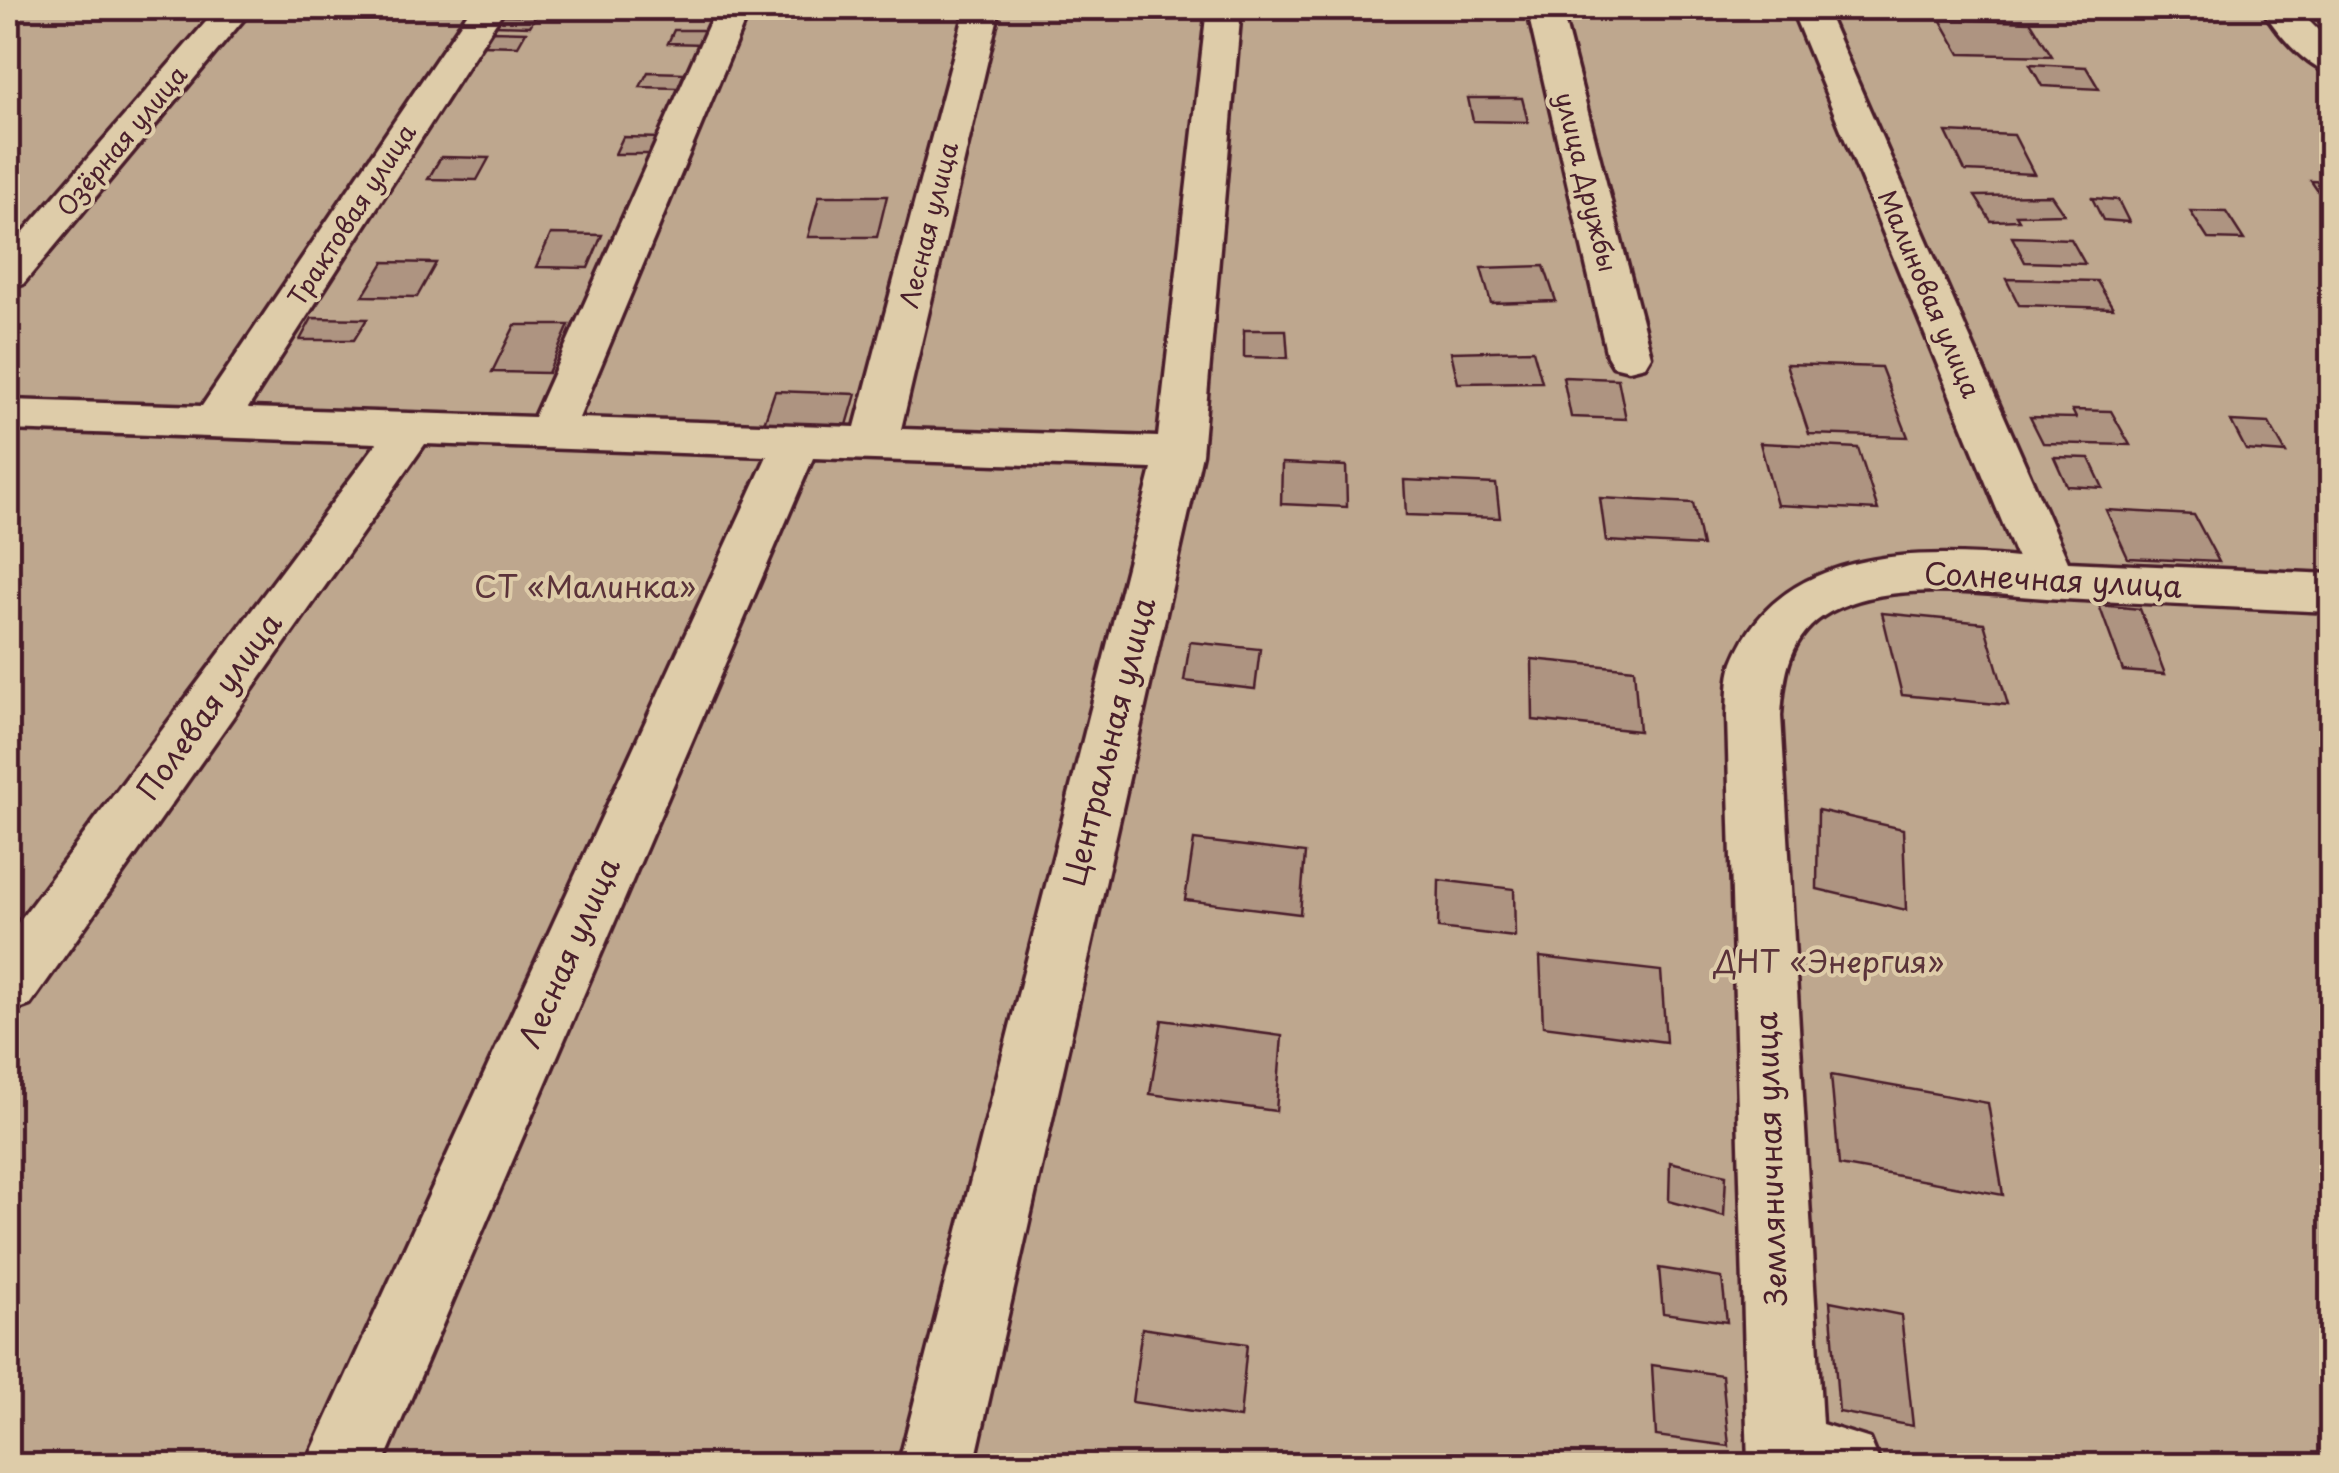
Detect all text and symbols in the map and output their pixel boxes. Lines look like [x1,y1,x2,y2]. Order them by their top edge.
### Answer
street label: Озёрная улица [47,56,196,224]
street label: улица Дружбы [1546,88,1628,276]
street label: Трактовая улица [278,115,425,313]
street label: Лесная улица [889,137,967,312]
street label: Малиновая улица [1869,184,1991,404]
street label: Солнечная улица [1923,549,2183,608]
park label: CТ «Малинка» [474,563,696,608]
street label: Центральная улица [1050,592,1165,890]
street label: Полевая улица [125,602,292,809]
street label: Лесная улица [506,850,630,1054]
park label: ДНТ «Энергия» [1713,938,1944,983]
street label: Земляничная улица [1742,1011,1797,1307]

